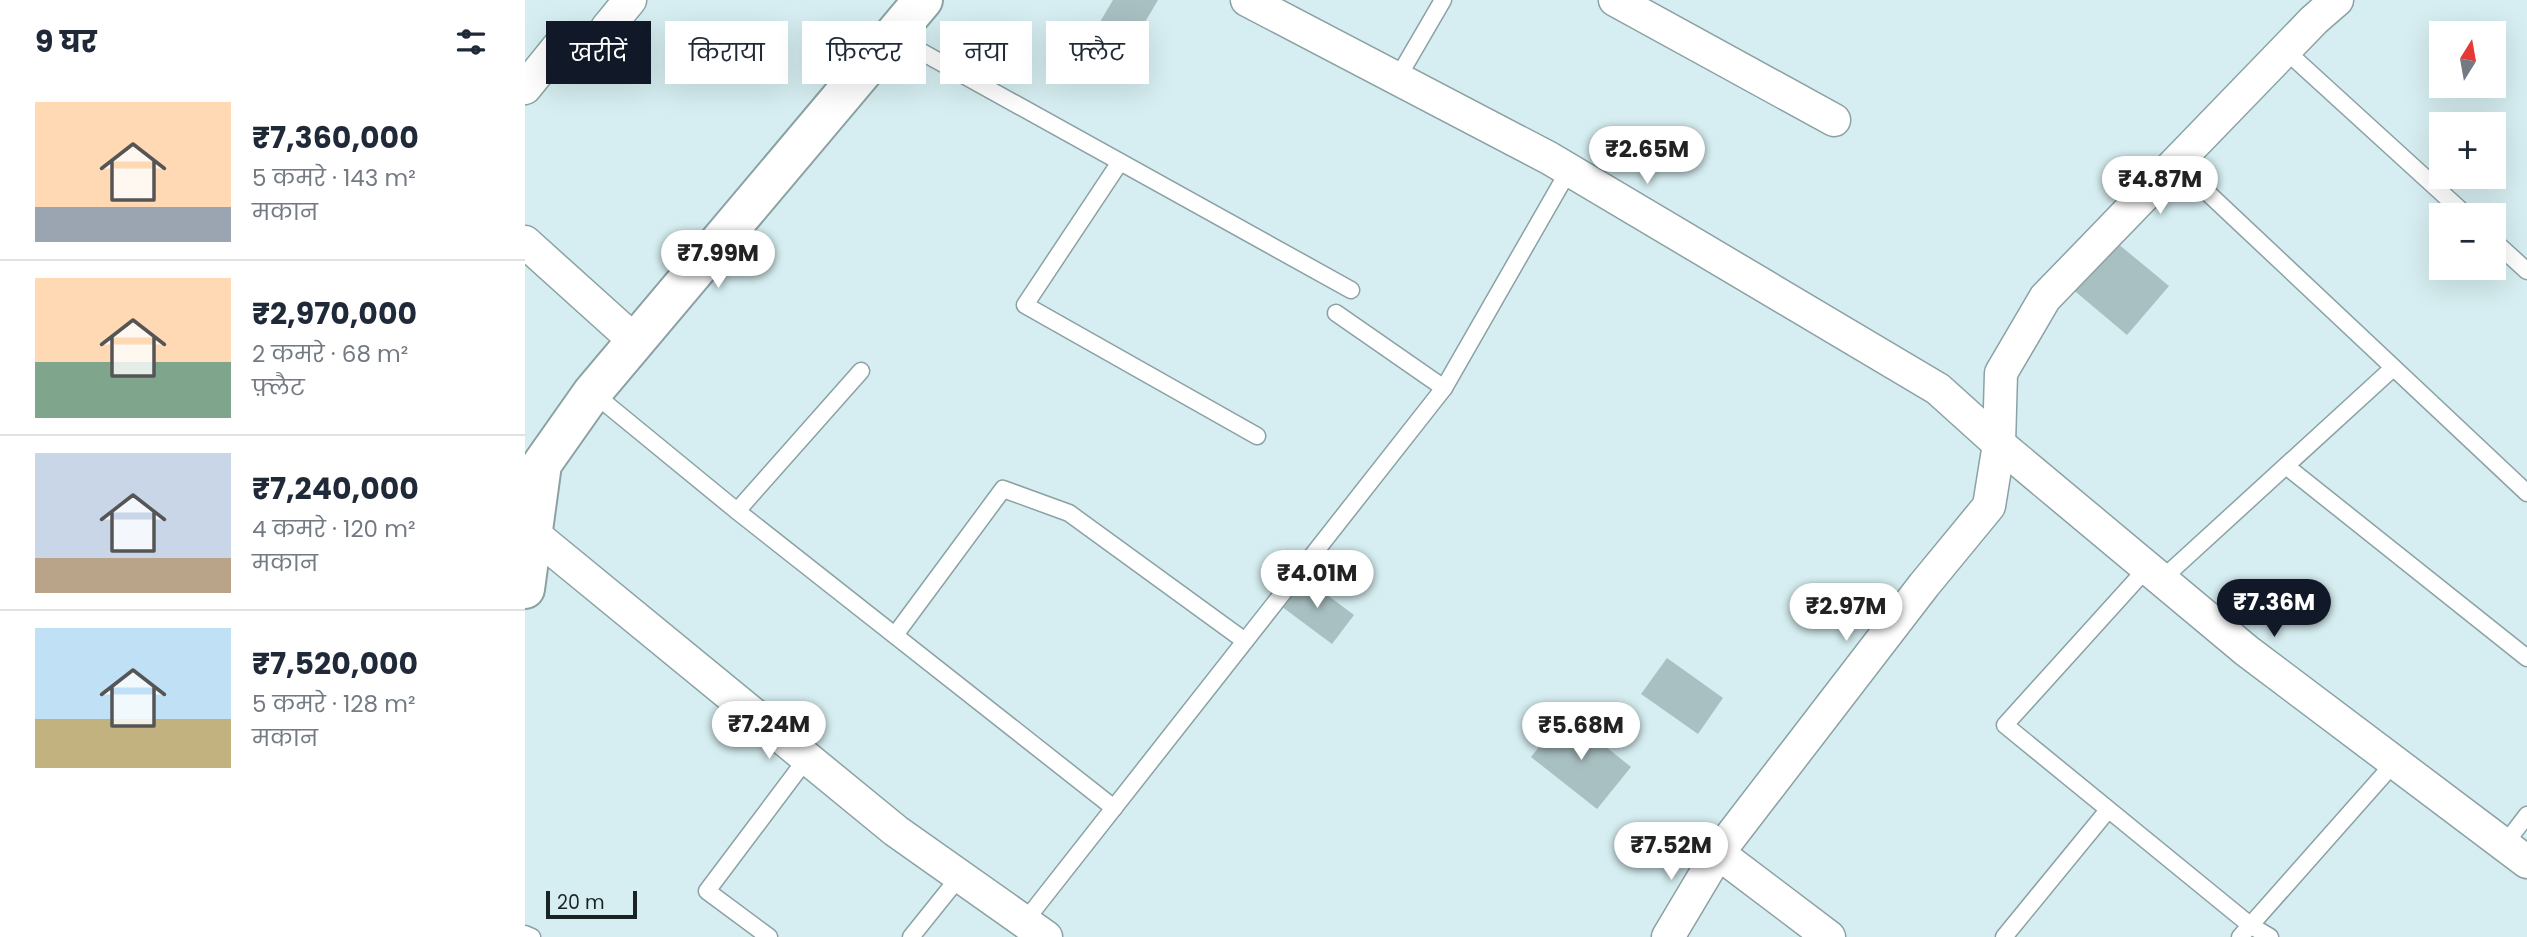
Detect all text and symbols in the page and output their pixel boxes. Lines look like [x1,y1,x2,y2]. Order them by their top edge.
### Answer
text: 9 घर [35,20,97,63]
chip: खरीदें [546,21,651,84]
chip: किराया [665,21,788,84]
chip: फ़िल्टर [802,21,926,84]
chip: नया [940,21,1032,84]
chip: फ़्लैट [1046,21,1149,84]
north arrow [2429,21,2506,98]
map controls [2429,21,2506,280]
icon: filters [452,23,490,61]
button: + [2429,112,2506,189]
text: ₹7,360,000 [252,116,419,159]
pin: ₹2.65M [1590,127,1704,186]
icon: home [91,130,175,214]
text: ₹2.65M [1605,133,1689,165]
pin: ₹4.87M [2103,156,2217,216]
text: 5 कमरे · 143 m² [252,162,416,194]
text: ₹4.87M [2118,163,2202,195]
text: मकान [252,196,318,228]
button: − [2429,203,2506,280]
pin: ₹7.99M [661,230,775,290]
text: ₹7.99M [677,237,759,269]
text: ₹2,970,000 [252,292,417,335]
icon: home [91,306,175,390]
text: 2 कमरे · 68 m² [252,338,408,370]
text: फ़्लैट [252,372,305,404]
text: ₹7,240,000 [252,467,419,510]
icon: home [91,481,175,565]
text: 4 कमरे · 120 m² [252,513,415,545]
text: मकान [252,547,318,579]
pin: ₹4.01M [1260,550,1374,610]
text: ₹4.01M [1277,557,1357,589]
pin: ₹7.36M [2217,580,2331,639]
pin: ₹2.97M [1789,584,1903,643]
text: ₹7.36M [2233,586,2315,618]
text: ₹2.97M [1806,590,1886,622]
text: ₹7,520,000 [252,642,418,685]
icon: home [91,656,175,740]
text: 5 कमरे · 128 m² [252,688,416,720]
pin: ₹7.24M [712,702,826,761]
pin: ₹5.68M [1524,702,1638,762]
text: ₹7.24M [728,708,810,740]
text: ₹5.68M [1538,709,1624,741]
text: मकान [252,722,318,754]
pin: ₹7.52M [1614,822,1728,882]
text: ₹7.52M [1630,829,1712,861]
scale bar [546,888,637,920]
text: 20 m [557,889,605,916]

